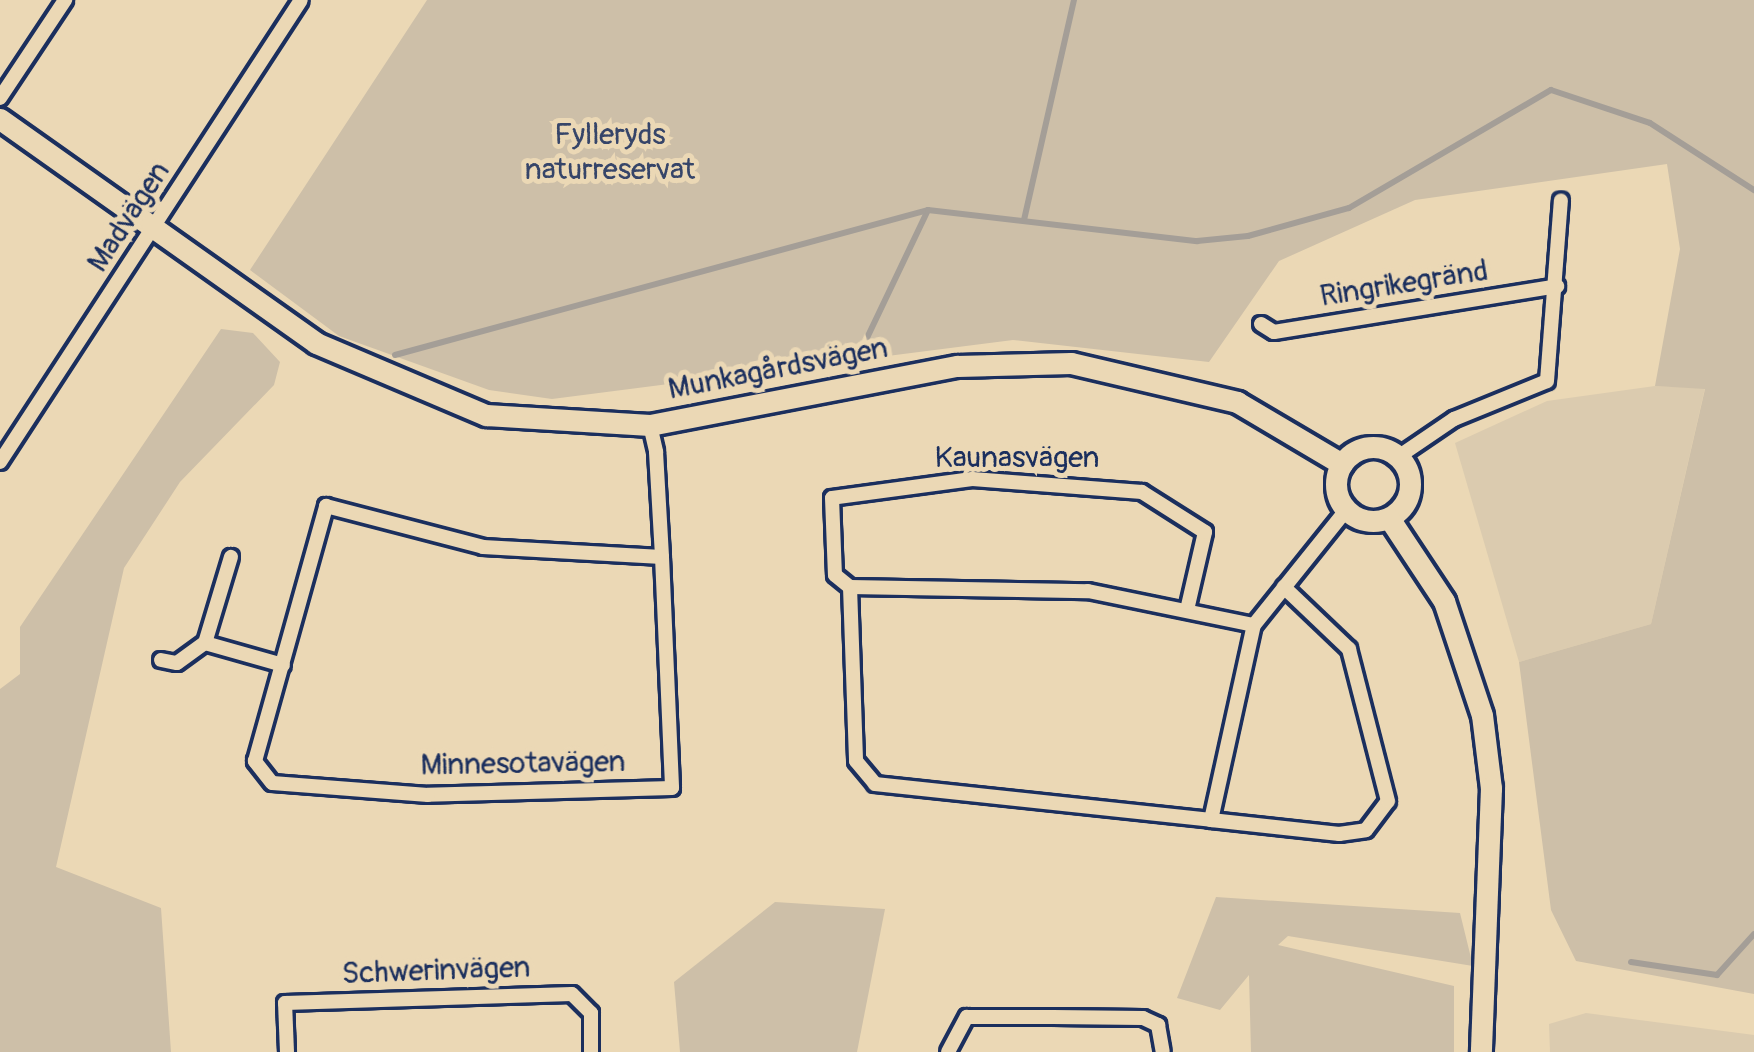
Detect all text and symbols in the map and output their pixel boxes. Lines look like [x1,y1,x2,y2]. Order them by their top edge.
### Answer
park label: Fylleryds naturreservat [525,117,695,188]
street label: Madvägen [80,155,178,279]
street label: Ringrikegränd [1317,253,1491,315]
street label: Munkagårdsvägen [665,330,891,408]
street label: Kaunasvägen [935,440,1099,476]
street label: Minnesotavägen [420,744,626,784]
street label: Schwerinvägen [341,950,531,992]

